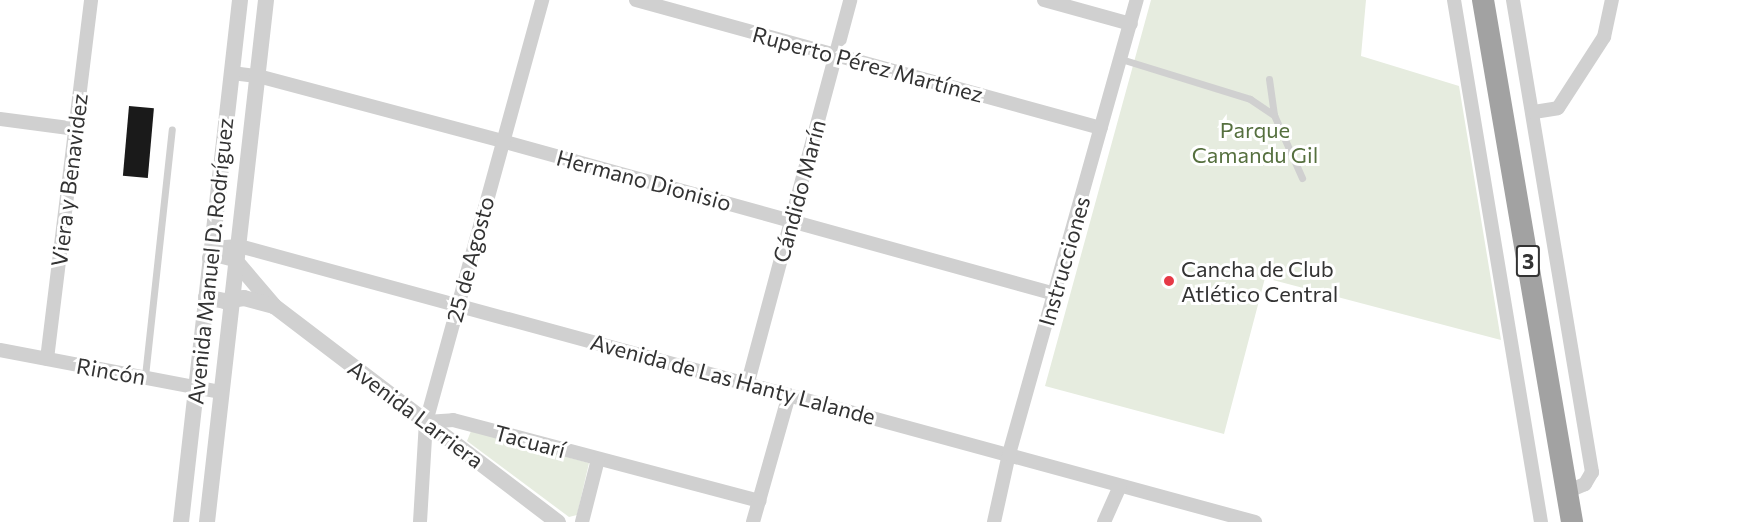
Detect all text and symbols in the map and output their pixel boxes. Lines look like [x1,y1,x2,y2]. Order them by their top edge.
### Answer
street label: Ruperto Pérez Martínez [750,20,986,108]
street label: Viera y Benavidez [45,92,93,268]
street label: Avenida Manuel D. Rodríguez [182,116,238,406]
park label: Parque Camandu Gil [1192,116,1318,168]
street label: Cándido Marín [767,117,831,265]
street label: Hermano Dionisio [554,144,734,216]
street label: 25 de Agosto [441,193,499,325]
street label: Instrucciones [1033,193,1095,329]
road number: 3 [1514,243,1541,279]
place label: Cancha de Club Atlético Central [1181,255,1338,306]
marker: Cancha de Club Atlético Central [1162,274,1176,288]
street label: Avenida de Las Hanty Lalande [588,328,878,430]
street label: Rincón [74,352,148,390]
street label: Avenida Larriera [343,355,489,473]
street label: Tacuarí [491,419,569,463]

